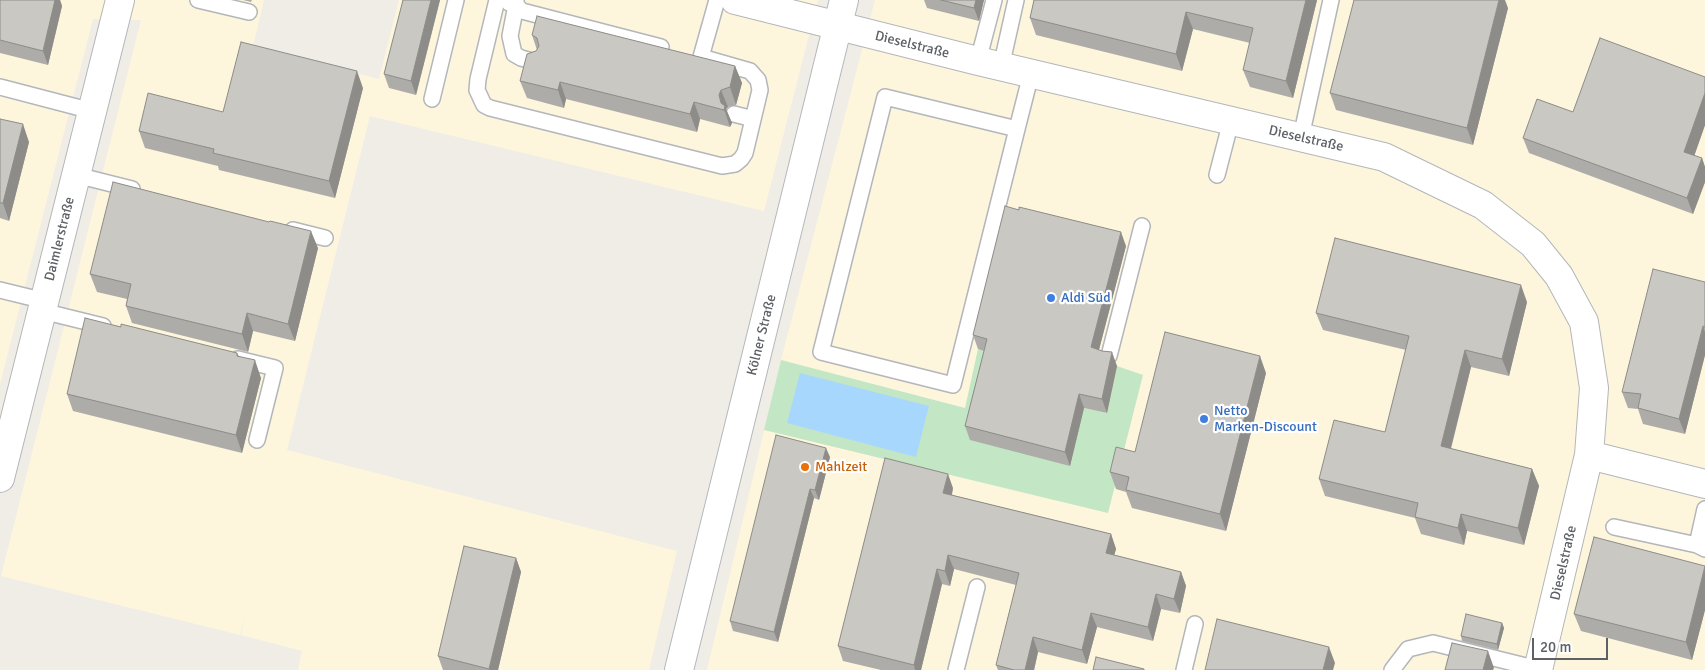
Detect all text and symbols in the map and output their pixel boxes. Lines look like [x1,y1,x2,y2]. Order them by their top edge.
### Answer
street label: Dieselstraße [873,28,951,62]
street label: Dieselstraße [1267,122,1345,156]
street label: Daimlerstraße [41,195,79,283]
place label: Aldi Süd [1061,290,1111,306]
marker: Aldi Süd [1045,292,1057,304]
street label: Kölner Straße [744,293,780,377]
place label: Netto Marken-Discount [1214,403,1317,436]
marker: Netto Marken-Discount [1198,413,1210,425]
place label: Mahlzeit [815,459,867,475]
marker: Mahlzeit [799,461,811,473]
street label: Dieselstraße [1547,524,1581,602]
scale bar [1535,628,1611,660]
text: 20 m [1540,638,1571,656]

